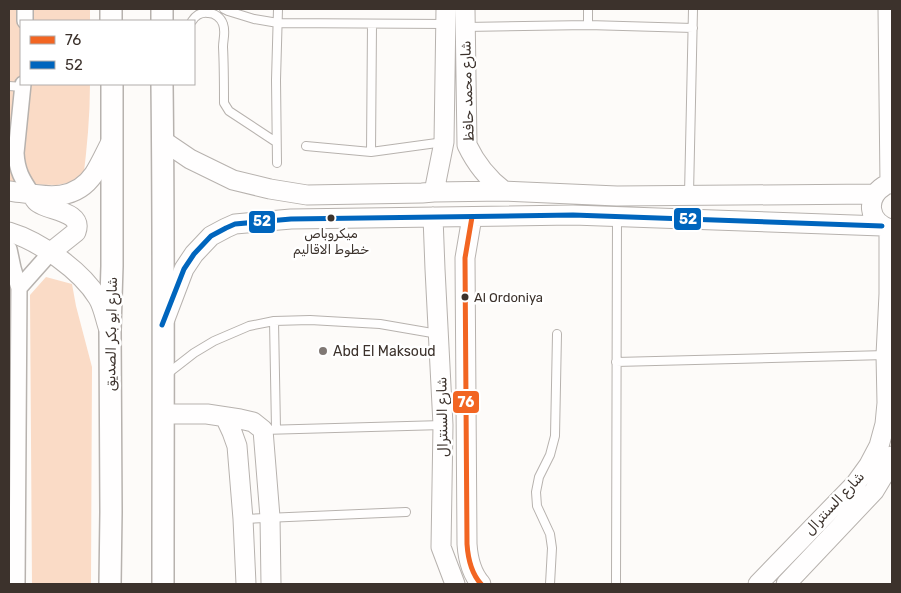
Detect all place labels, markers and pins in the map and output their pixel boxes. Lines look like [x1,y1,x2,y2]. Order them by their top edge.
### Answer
marker: ميكروباص خطوط الاقاليم [326,213,336,223]
place label: ميكروباص خطوط الاقاليم [293,226,369,258]
place label: Al Ordoniya [474,290,543,305]
marker: Al Ordoniya [460,292,470,302]
place label: Abd El Maksoud [333,343,436,360]
marker: Abd El Maksoud [317,345,329,357]

